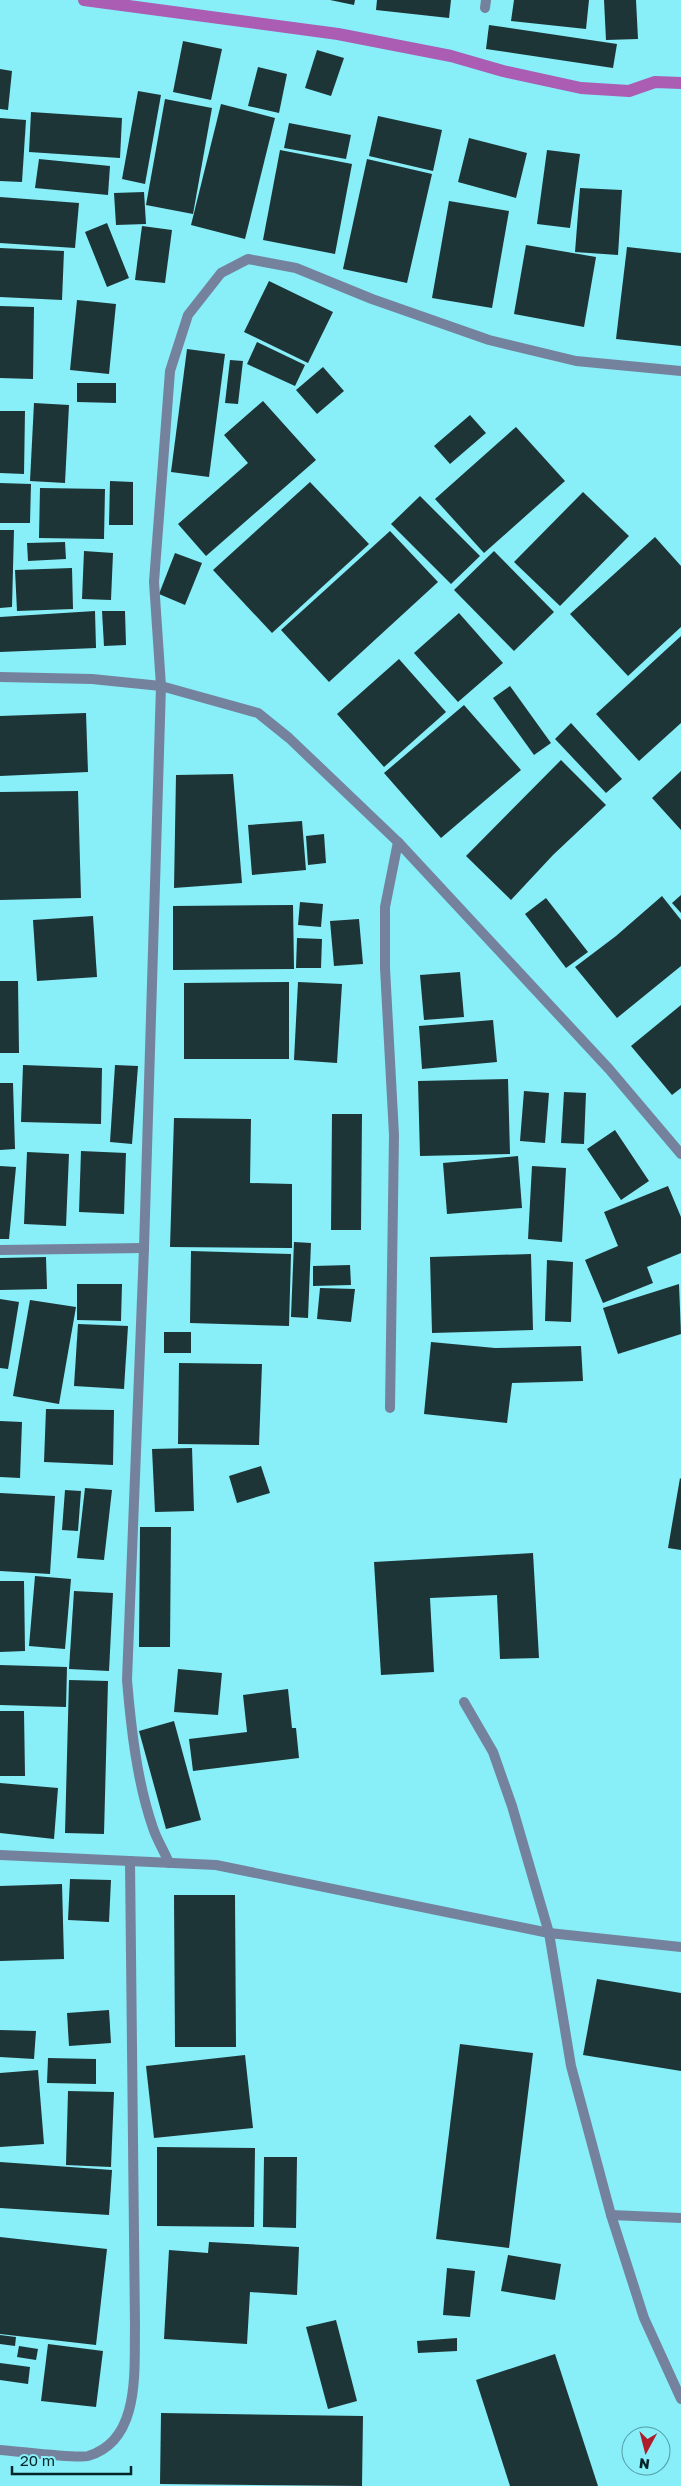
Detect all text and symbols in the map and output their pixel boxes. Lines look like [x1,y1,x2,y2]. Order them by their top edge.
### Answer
north arrow [621,2426,671,2476]
scale bar [12,2444,131,2476]
text: 20 m [20,2451,55,2469]
text: N [638,2455,651,2473]

